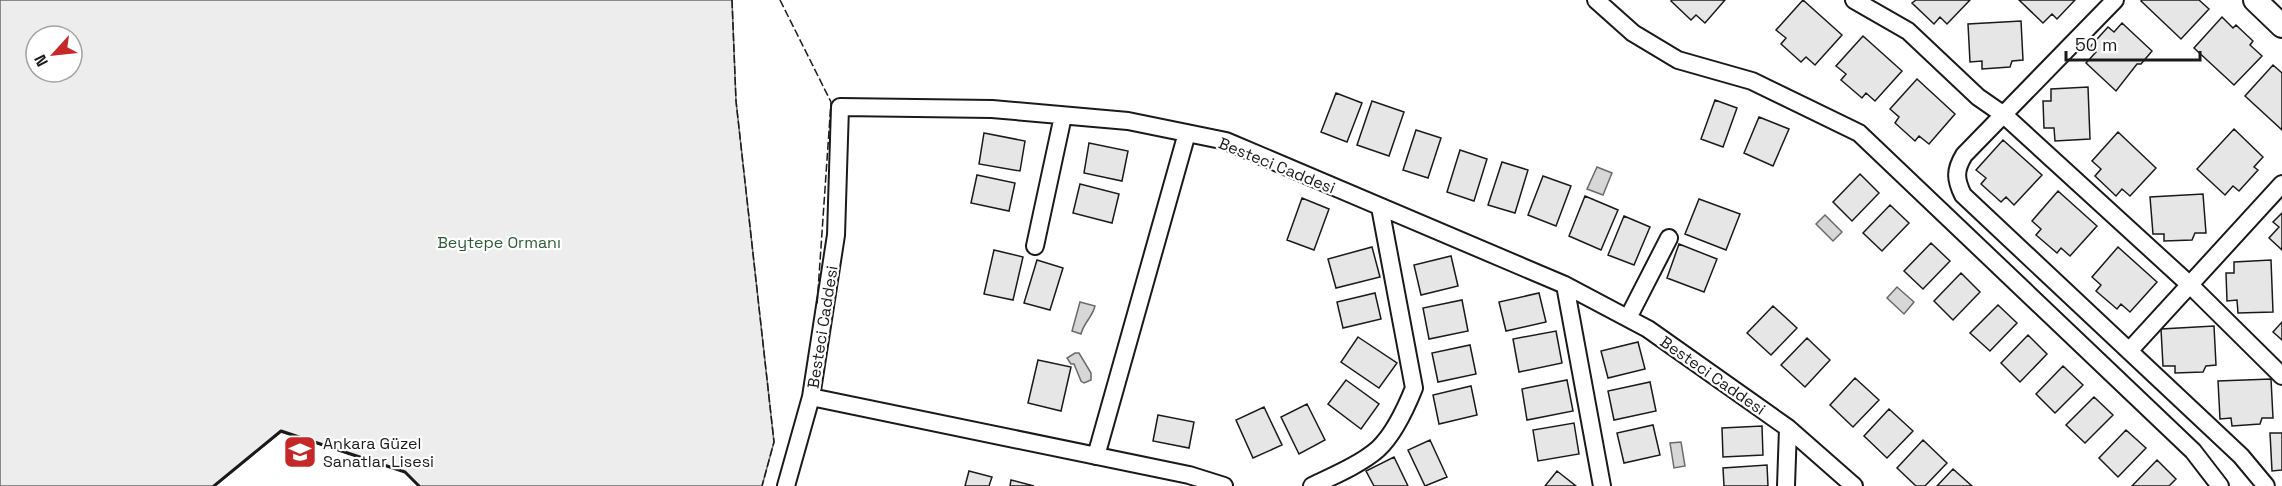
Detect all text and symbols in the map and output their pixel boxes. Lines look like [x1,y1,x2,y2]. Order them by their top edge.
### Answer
north arrow [24,24,84,84]
scale bar [2066,24,2200,62]
text: 50 m [2075,33,2117,56]
text: N [29,51,53,70]
street label: Besteci Caddesi [1215,132,1338,198]
park label: Beytepe Ormanı [437,232,561,253]
street label: Besteci Caddesi [802,264,843,390]
street label: Besteci Caddesi [1656,331,1770,420]
place label: Ankara Güzel Sanatlar Lisesi [323,433,434,472]
school or university icon: Ankara Güzel Sanatlar Lisesi [282,434,318,470]

